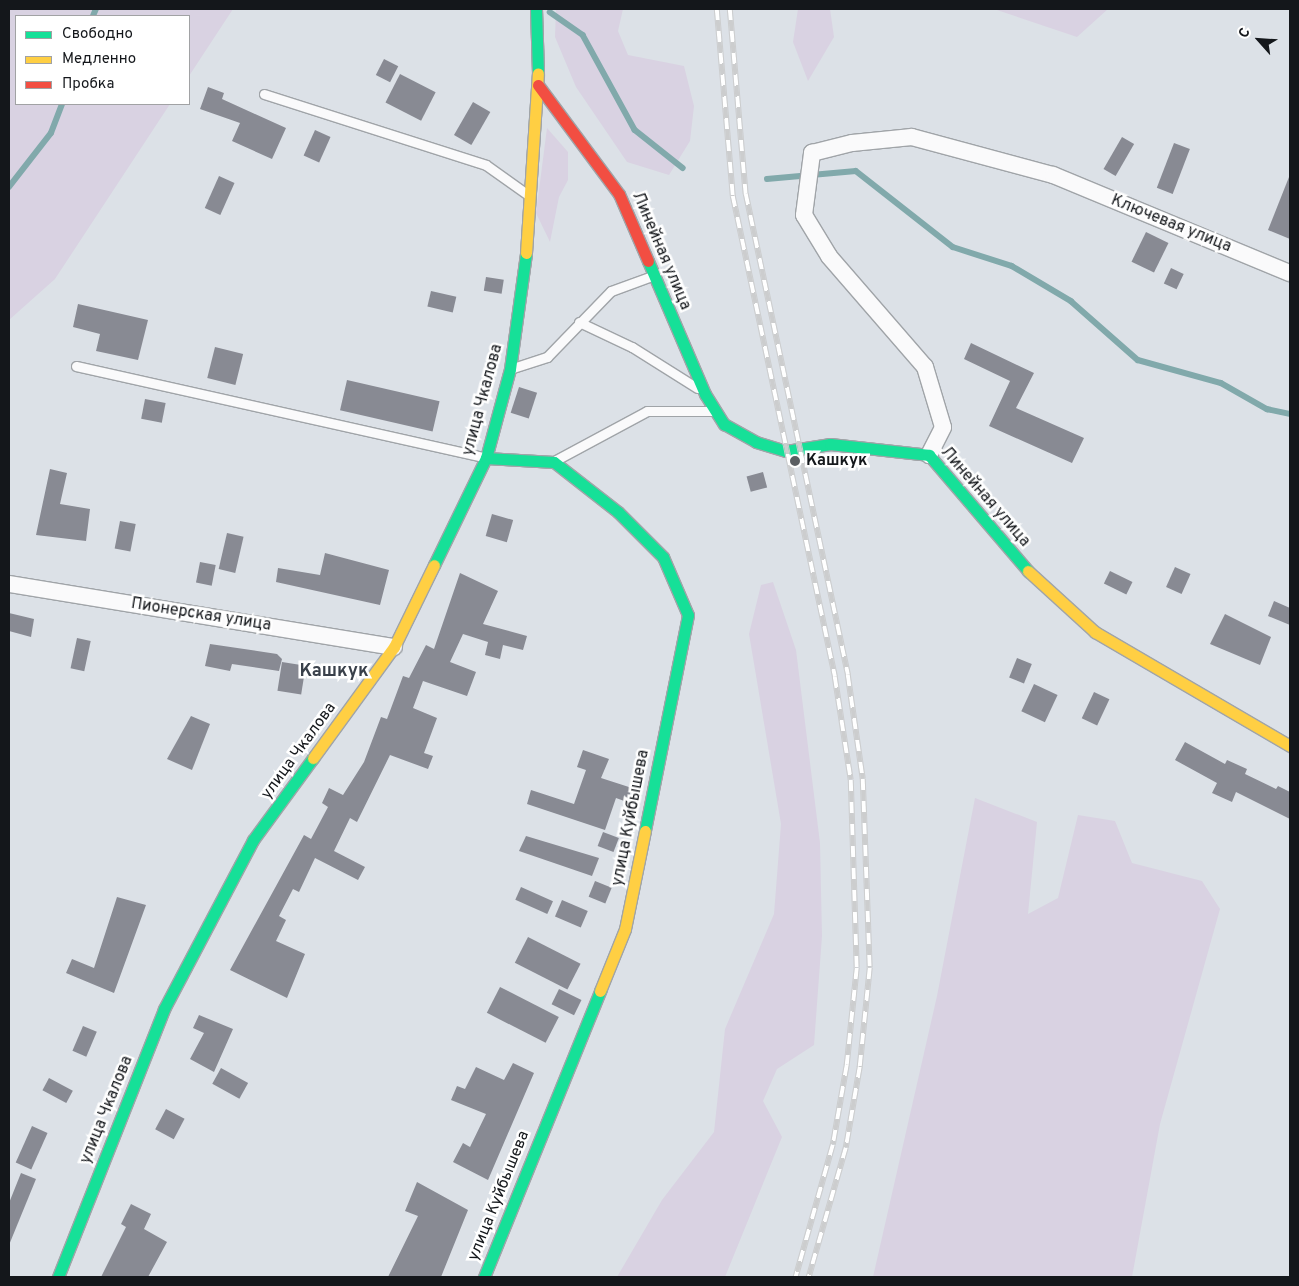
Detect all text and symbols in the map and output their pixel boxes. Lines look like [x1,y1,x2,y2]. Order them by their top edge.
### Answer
legend [15,15,190,105]
north arrow [1234,15,1284,65]
text: Свободно [62,25,133,44]
text: С [1235,25,1255,41]
text: Медленно [62,50,136,69]
text: Пробка [62,75,114,94]
street label: Линейная улица [627,189,695,313]
street label: Ключевая улица [1108,191,1234,257]
street label: улица Чкалова [459,342,507,458]
street label: Линейная улица [936,443,1034,551]
place label: Кашкук [806,451,867,471]
marker: Кашкук [788,454,802,468]
street label: Пионерская улица [130,594,272,636]
district label: Кашкук [299,661,369,683]
street label: улица Чкалова [258,699,340,803]
street label: улица Куйбышева [608,748,654,888]
street label: улица Чкалова [77,1053,137,1167]
street label: улица Куйбышева [464,1128,534,1264]

